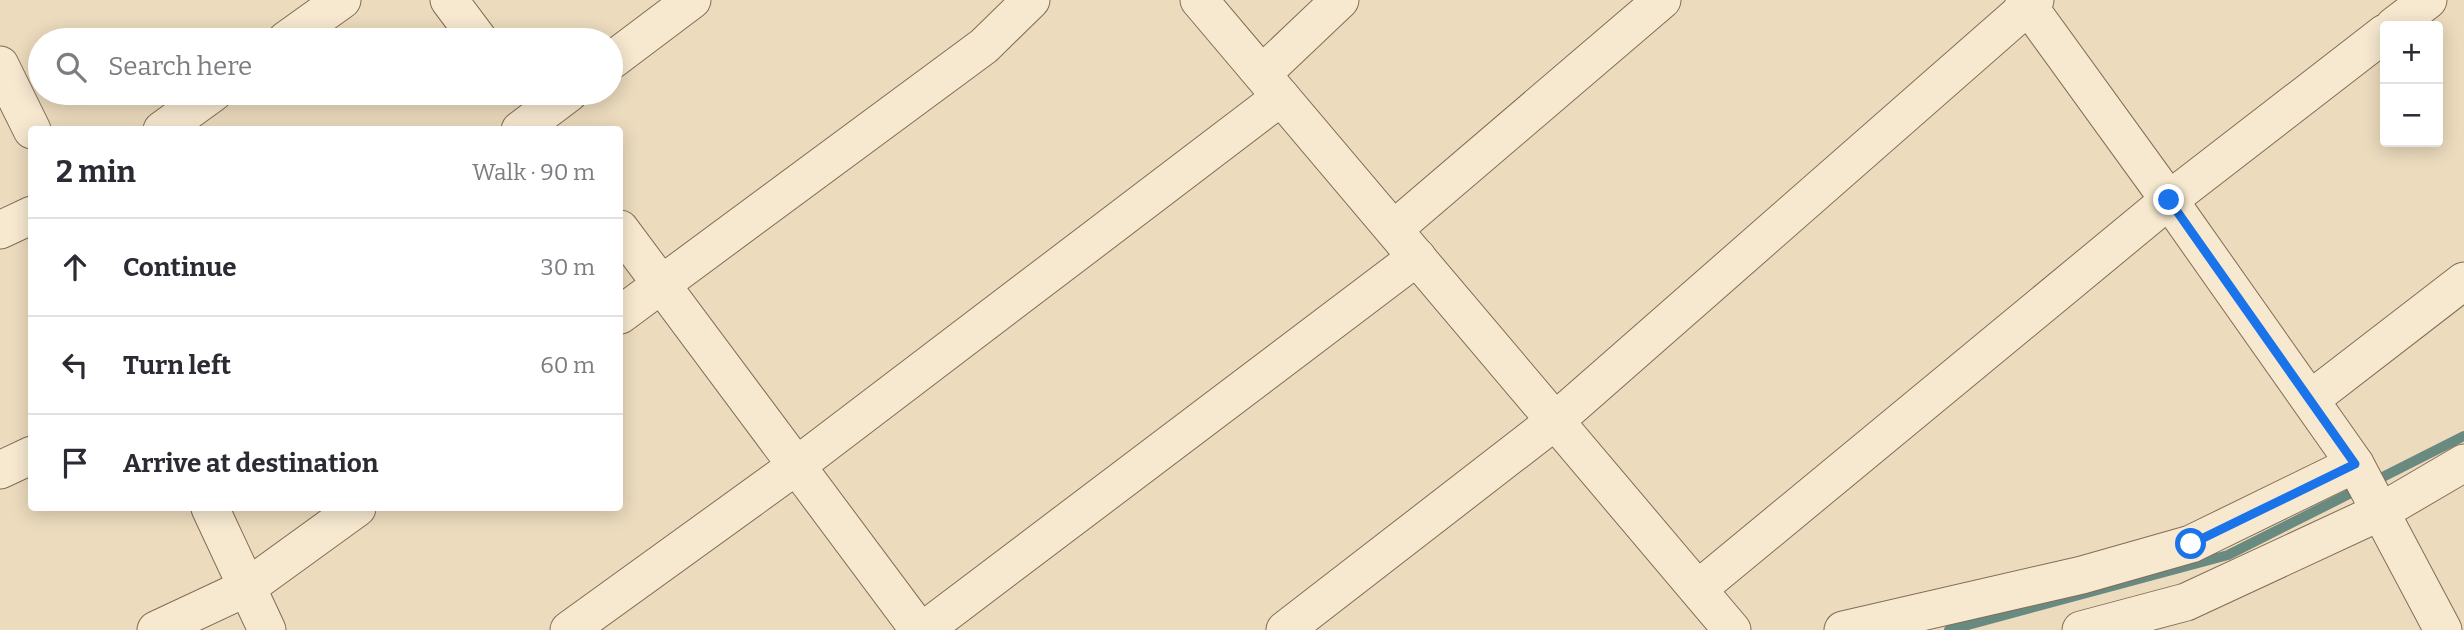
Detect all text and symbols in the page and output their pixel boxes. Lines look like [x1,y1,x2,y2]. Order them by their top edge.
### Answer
map controls [2380,21,2443,147]
button: + [2380,21,2443,84]
search box [28,28,623,105]
icon: search [52,48,90,86]
text: Search here [108,51,252,82]
button: − [2380,84,2443,147]
text: 2 min [56,154,136,190]
text: Walk · 90 m [472,158,595,186]
route end [2153,184,2184,215]
icon: ahead [56,248,94,286]
text: Continue [123,252,237,283]
text: 30 m [541,253,595,281]
icon: left [56,346,94,384]
text: Turn left [123,350,231,381]
text: 60 m [540,351,595,379]
icon: arrive [56,444,94,482]
text: Arrive at destination [123,448,378,479]
route start [2175,528,2206,559]

